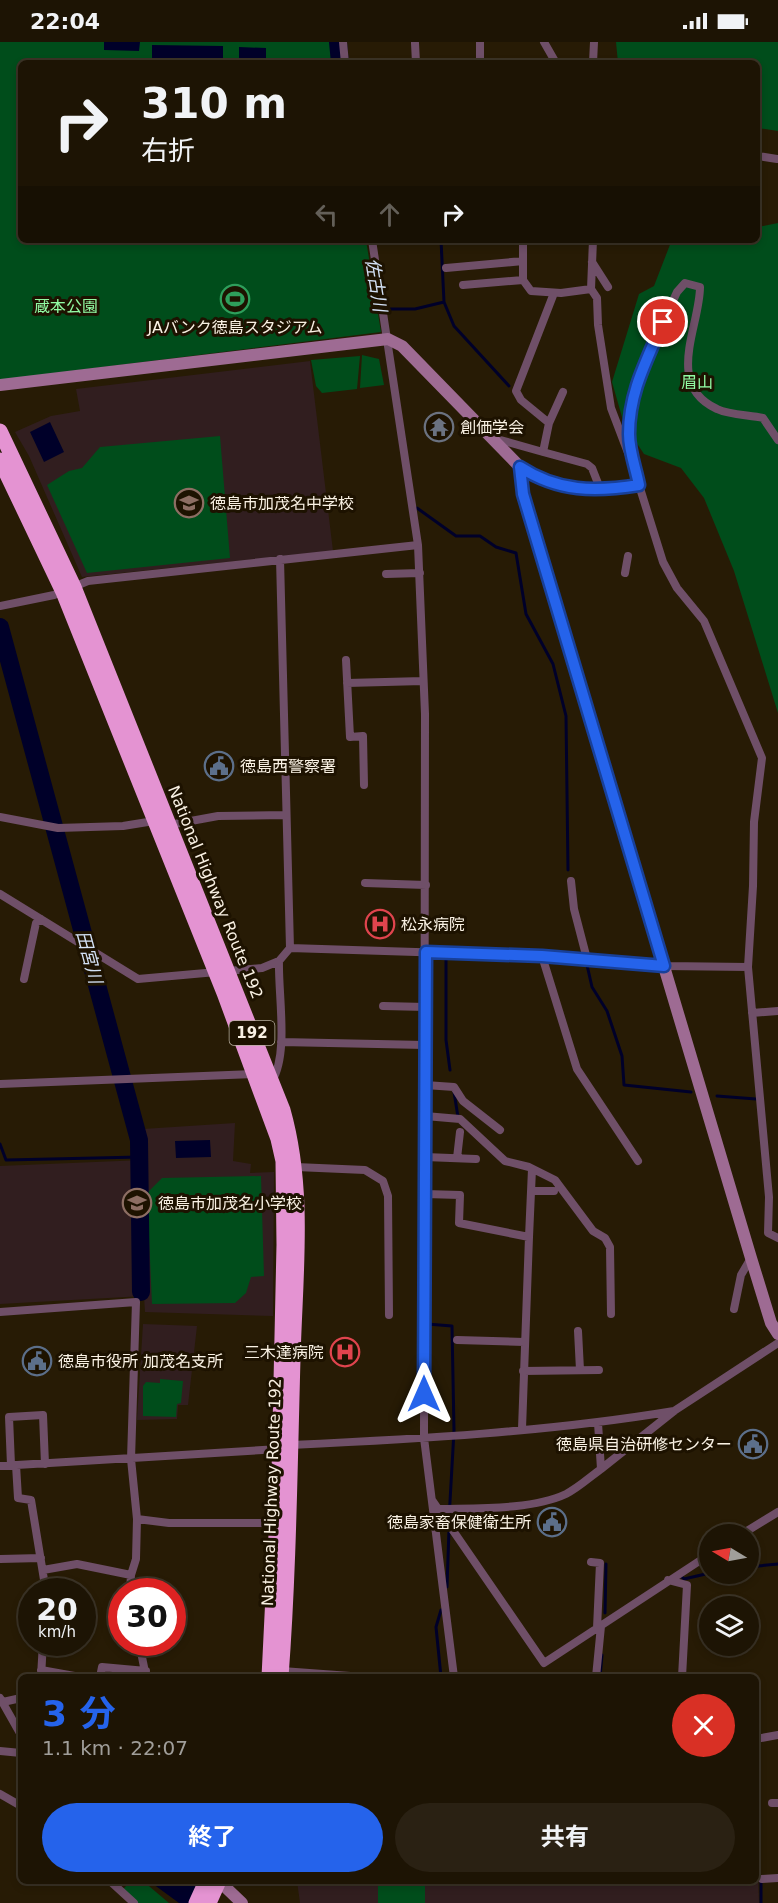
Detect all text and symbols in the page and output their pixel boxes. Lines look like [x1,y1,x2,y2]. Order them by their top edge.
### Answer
text: 22:04 [30,9,100,34]
text: 310 m [141,79,287,128]
icon: right [42,84,120,162]
text: 右折 [141,135,195,166]
icon: left [310,198,343,231]
icon: ahead [373,198,406,231]
icon: right [436,198,469,231]
water label: 佐古川 [362,257,391,315]
sports icon: JAバンク徳島スタジアム [219,283,251,315]
pin [637,296,688,347]
park label: 蔵本公園 [34,297,98,316]
icon: arrive [646,305,679,338]
place label: JAバンク徳島スタジアム [146,318,323,337]
park label: 眉山 [681,373,713,392]
temple icon: 創価学会 [423,411,455,443]
place label: 創価学会 [460,418,524,437]
school or university icon: 徳島市加茂名中学校 [173,487,205,519]
place label: 徳島市加茂名中学校 [210,494,354,513]
public building icon: 徳島西警察署 [203,750,235,782]
place label: 徳島西警察署 [240,757,336,776]
street label: National Highway Route 192 [164,783,267,1001]
hospital icon: 松永病院 [364,908,396,940]
place label: 松永病院 [401,915,465,934]
water label: 田宮川 [72,928,107,988]
road number: 192 [230,1021,274,1045]
school or university icon: 徳島市加茂名小学校 [121,1187,153,1219]
place label: 徳島市加茂名小学校 [158,1194,302,1213]
hospital icon: 三木達病院 [329,1336,361,1368]
place label: 三木達病院 [244,1343,324,1362]
public building icon: 徳島市役所 加茂名支所 [21,1345,53,1377]
place label: 徳島市役所 加茂名支所 [58,1352,223,1371]
position arrow [392,1362,456,1426]
street label: National Highway Route 192 [258,1378,285,1606]
public building icon: 徳島県自治研修センター [737,1428,769,1460]
place label: 徳島県自治研修センター [556,1435,732,1454]
public building icon: 徳島家畜保健衛生所 [536,1506,568,1538]
place label: 徳島家畜保健衛生所 [387,1513,531,1532]
north arrow [699,1524,759,1584]
map controls [699,1524,759,1656]
speed limit sign: 30 [108,1578,186,1656]
text: 20 [36,1592,78,1627]
button: layers [699,1596,759,1656]
text: km/h [38,1623,76,1641]
text: 3 分 [42,1693,116,1734]
button: close [672,1694,735,1757]
text: 1.1 km · 22:07 [42,1736,188,1760]
button: 終了 [42,1803,383,1872]
button: 共有 [395,1803,735,1872]

